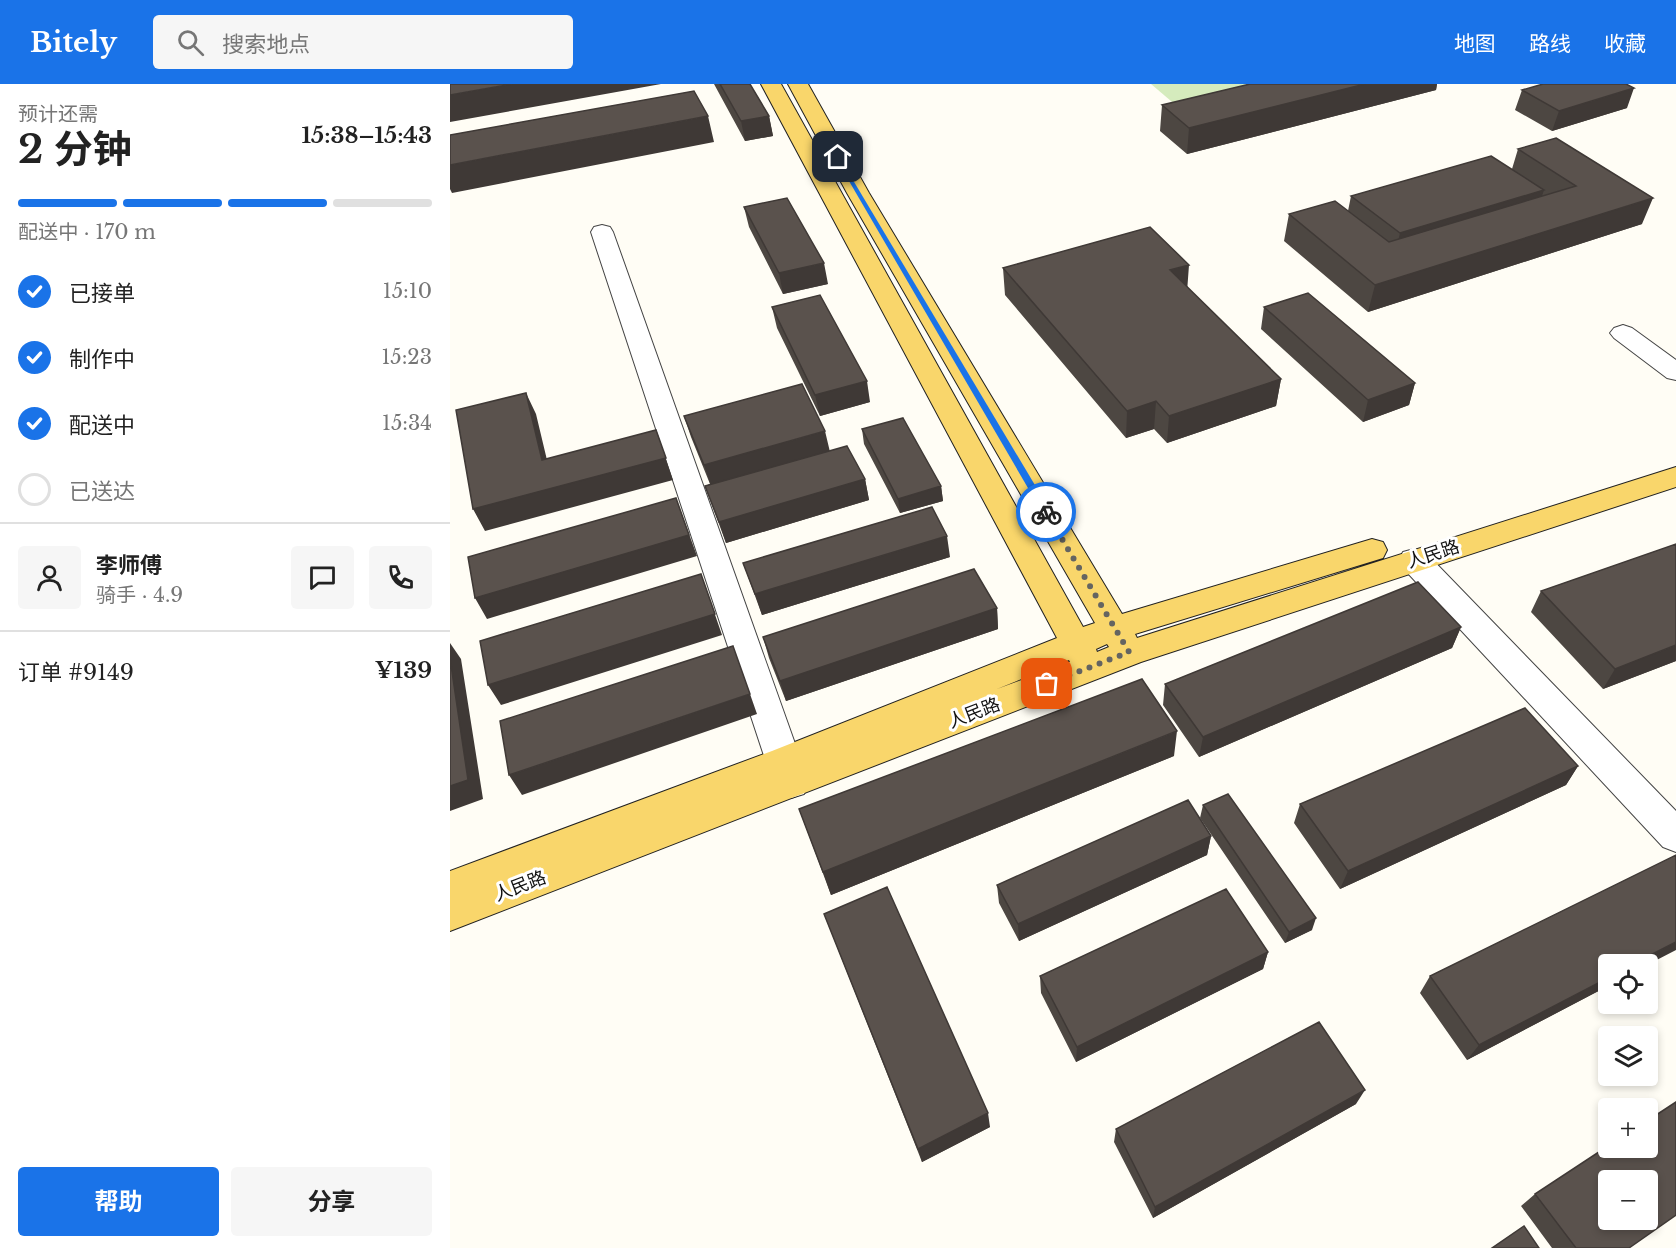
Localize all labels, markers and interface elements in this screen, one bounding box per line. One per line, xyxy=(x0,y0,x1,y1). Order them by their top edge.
search box xyxy=(153,15,573,69)
text: Bitely xyxy=(30,25,117,60)
icon: search xyxy=(174,26,207,59)
text: 搜索地点 xyxy=(222,31,310,58)
text: 地图 xyxy=(1454,31,1496,57)
text: 路线 xyxy=(1529,31,1571,57)
text: 收藏 xyxy=(1604,31,1646,57)
text: 预计还需 xyxy=(18,102,98,126)
text: 15:38–15:43 xyxy=(301,122,432,149)
text: 2 分钟 xyxy=(18,125,132,174)
pin xyxy=(812,131,863,182)
icon: home xyxy=(821,140,854,173)
text: 配送中 · 170 m xyxy=(18,220,156,244)
icon: check xyxy=(18,275,51,308)
text: 15:10 xyxy=(383,279,432,303)
text: 已接单 xyxy=(69,280,135,307)
icon: check xyxy=(18,341,51,374)
text: 15:23 xyxy=(381,345,432,369)
text: 制作中 xyxy=(69,346,135,373)
icon: check xyxy=(18,407,51,440)
text: 15:34 xyxy=(382,411,432,435)
text: 配送中 xyxy=(69,412,135,439)
text: 已送达 xyxy=(69,478,135,505)
courier xyxy=(1016,482,1076,542)
icon: bike xyxy=(1030,496,1063,529)
street label: 人民路 xyxy=(1404,535,1462,573)
button: person xyxy=(18,546,81,609)
button: chat xyxy=(291,546,354,609)
button: phone xyxy=(369,546,432,609)
text: 李师傅 xyxy=(96,552,162,579)
text: 骑手 · 4.9 xyxy=(96,583,183,607)
text: ¥139 xyxy=(375,657,432,684)
pin xyxy=(1021,658,1072,709)
text: 订单 #9149 xyxy=(18,659,134,686)
icon: bag xyxy=(1030,667,1063,700)
street label: 人民路 xyxy=(945,693,1003,733)
street label: 人民路 xyxy=(491,866,549,906)
map controls xyxy=(1598,954,1658,1230)
button: locate xyxy=(1598,954,1658,1014)
button: layers xyxy=(1598,1026,1658,1086)
button: + xyxy=(1598,1098,1658,1158)
button: 帮助 xyxy=(18,1167,219,1236)
button: 分享 xyxy=(231,1167,432,1236)
button: − xyxy=(1598,1170,1658,1230)

